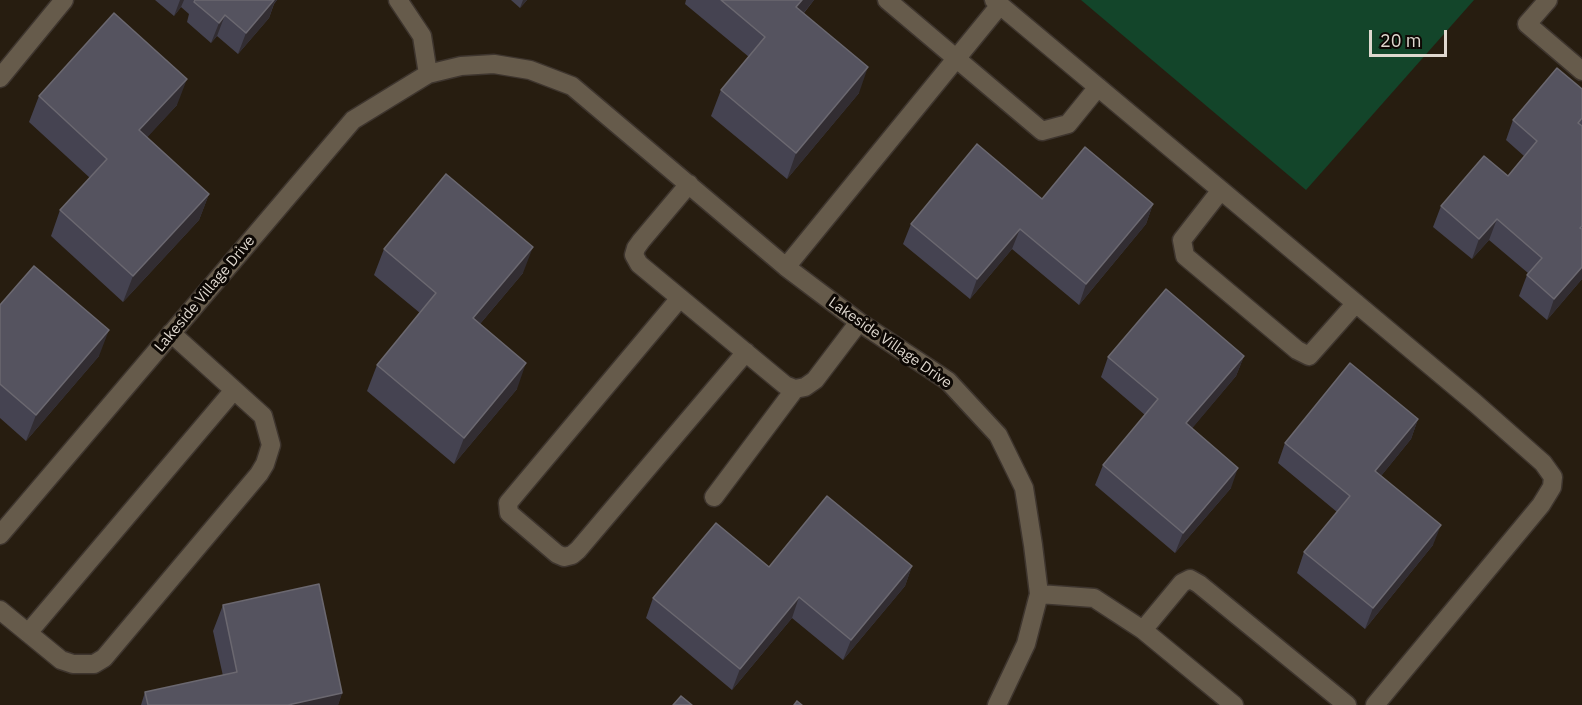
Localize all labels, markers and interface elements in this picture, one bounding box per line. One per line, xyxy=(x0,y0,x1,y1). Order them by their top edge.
scale bar xyxy=(1372,18,1450,56)
text: 20 m xyxy=(1380,29,1422,52)
street label: Lakeside Village Drive xyxy=(151,232,259,356)
street label: Lakeside Village Drive xyxy=(825,294,955,392)

